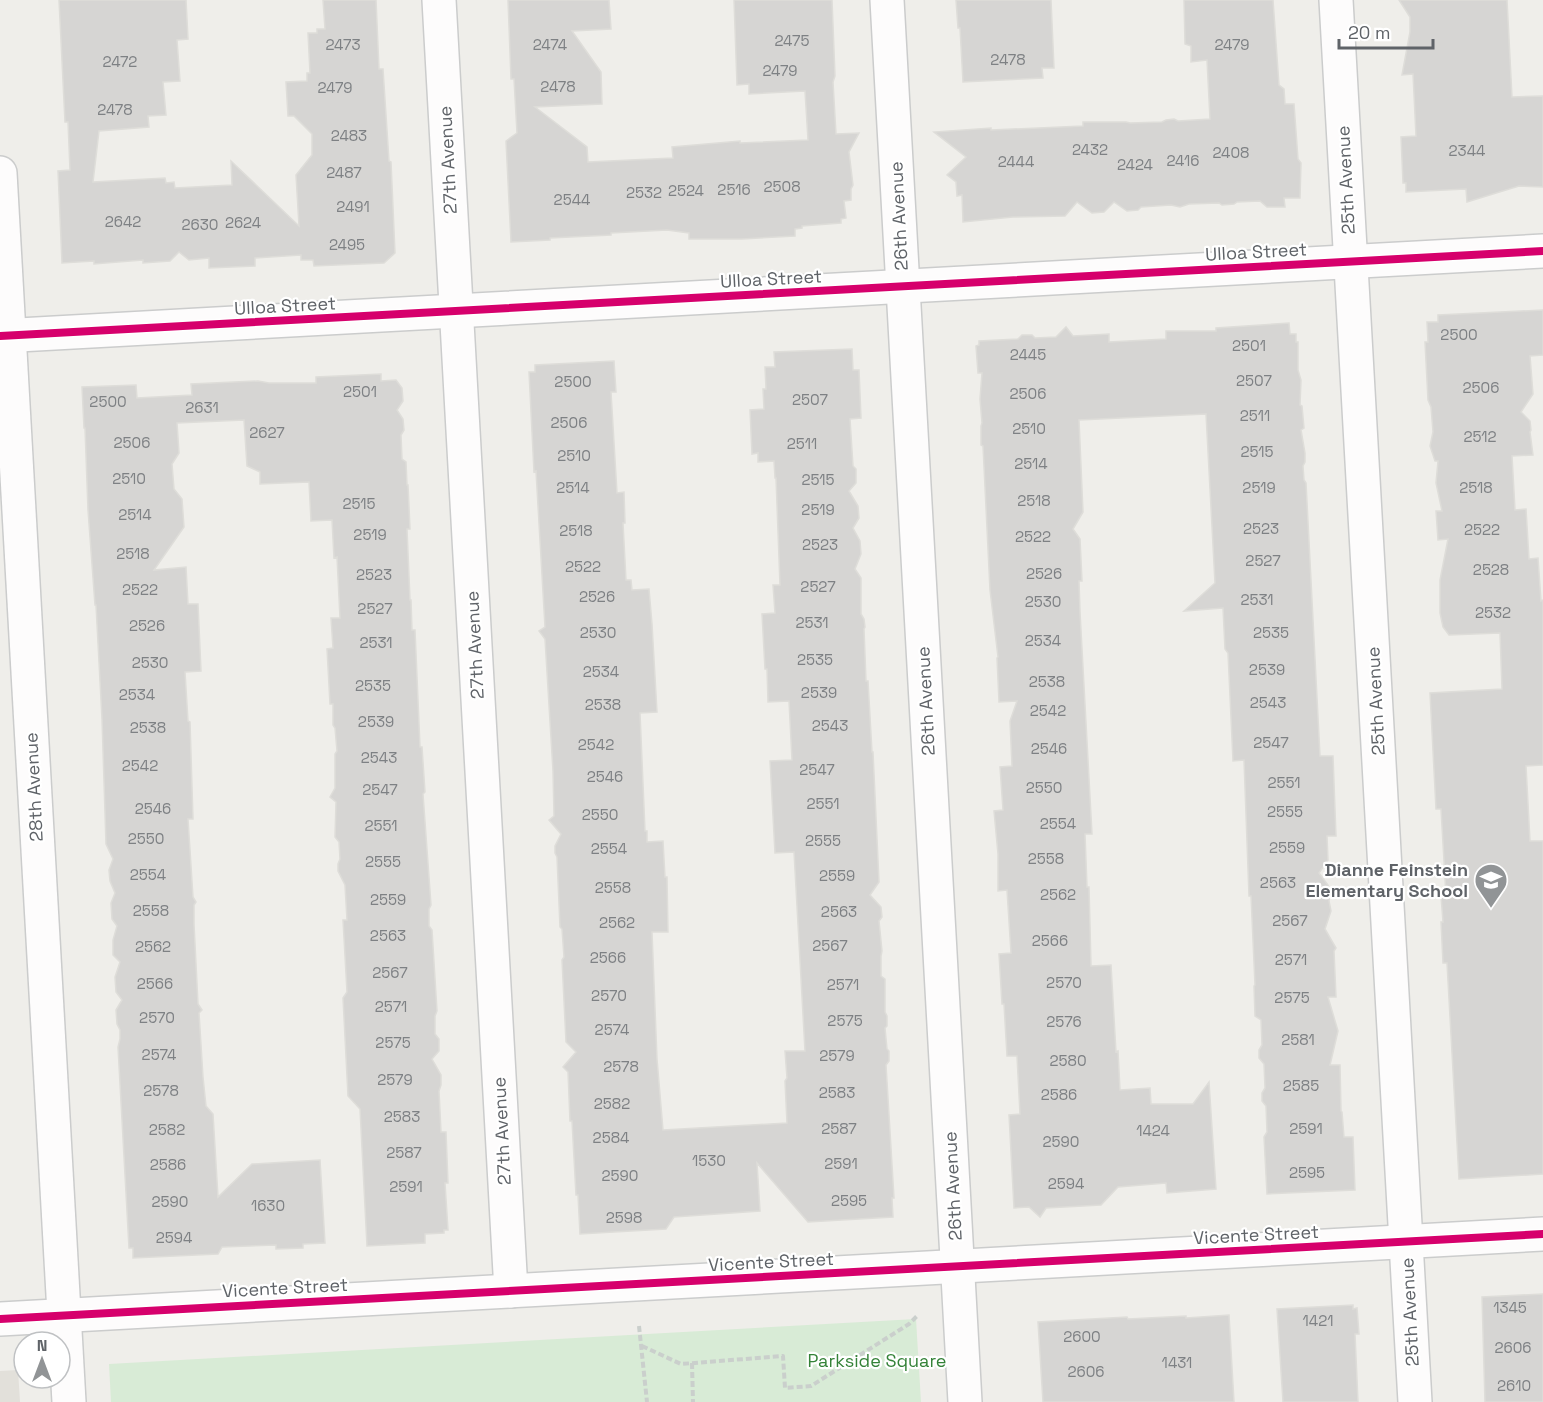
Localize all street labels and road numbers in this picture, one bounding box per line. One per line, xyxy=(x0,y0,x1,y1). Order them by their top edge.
street label: 27th Avenue xyxy=(433,105,462,215)
street label: 25th Avenue xyxy=(1331,125,1360,235)
street label: 26th Avenue xyxy=(884,161,913,271)
street label: Ulloa Street xyxy=(1204,237,1307,266)
street label: Ulloa Street xyxy=(719,264,822,293)
street label: Ulloa Street xyxy=(233,291,336,320)
street label: 27th Avenue xyxy=(460,590,489,700)
street label: 26th Avenue xyxy=(911,646,940,756)
street label: 25th Avenue xyxy=(1361,646,1390,756)
street label: 28th Avenue xyxy=(19,732,48,842)
street label: 27th Avenue xyxy=(487,1076,516,1186)
street label: 26th Avenue xyxy=(938,1131,967,1241)
street label: Vicente Street xyxy=(1192,1220,1319,1249)
street label: Vicente Street xyxy=(707,1247,834,1276)
street label: 25th Avenue xyxy=(1395,1257,1424,1367)
street label: Vicente Street xyxy=(221,1273,348,1302)

